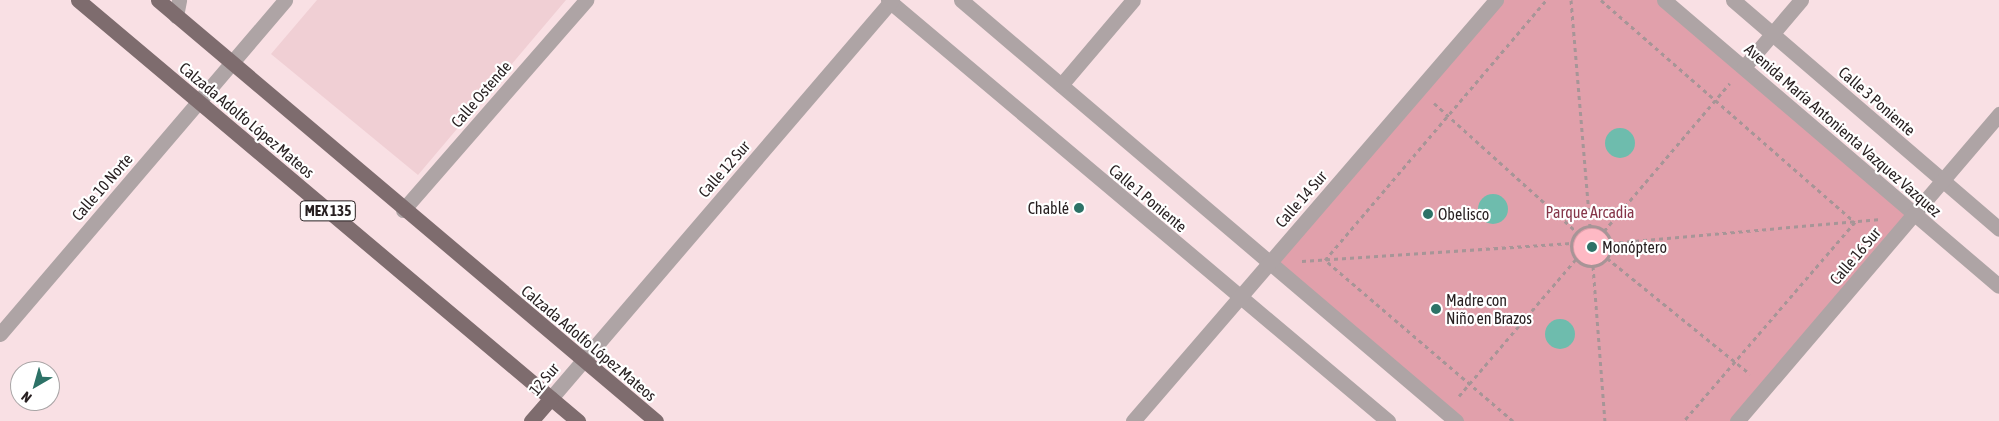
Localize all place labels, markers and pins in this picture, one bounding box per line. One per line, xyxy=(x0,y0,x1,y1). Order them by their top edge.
place label: Chablé xyxy=(1028,198,1069,218)
marker: Chablé xyxy=(1073,202,1085,214)
place label: Obelisco xyxy=(1438,204,1489,224)
marker: Obelisco xyxy=(1422,208,1434,220)
place label: Monóptero xyxy=(1602,237,1667,257)
marker: Monóptero xyxy=(1586,241,1598,253)
place label: Madre con Niño en Brazos xyxy=(1446,290,1532,328)
marker: Madre con Niño en Brazos xyxy=(1430,303,1442,315)

